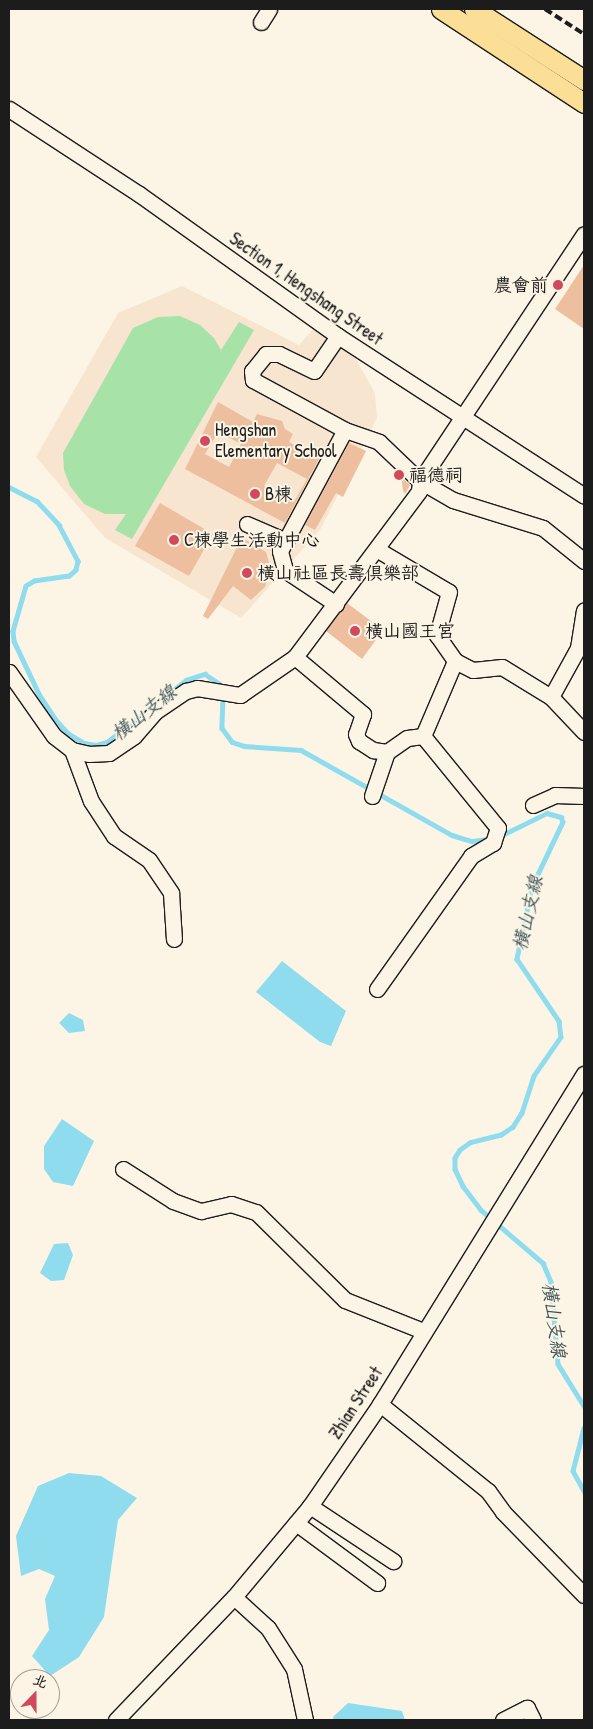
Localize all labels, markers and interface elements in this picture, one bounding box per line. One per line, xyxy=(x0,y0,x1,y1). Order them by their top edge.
street label: Section 1, Hengshang Street xyxy=(225,228,387,350)
place label: 農會前 xyxy=(494,274,548,296)
marker: 農會前 xyxy=(552,279,564,291)
place label: Hengshan Elementary School xyxy=(215,420,336,462)
marker: Hengshan Elementary School xyxy=(199,435,211,447)
place label: 福德祠 xyxy=(409,464,463,486)
marker: 福德祠 xyxy=(393,469,405,481)
place label: B棟 xyxy=(265,483,292,505)
marker: B棟 xyxy=(249,488,261,500)
place label: C棟學生活動中心 xyxy=(184,529,320,551)
marker: C棟學生活動中心 xyxy=(168,534,180,546)
place label: 橫山社區長壽俱樂部 xyxy=(257,562,419,584)
marker: 橫山社區長壽俱樂部 xyxy=(241,567,253,579)
place label: 橫山國王宮 xyxy=(365,620,455,642)
marker: 橫山國王宮 xyxy=(349,625,361,637)
water label: 橫山支線 xyxy=(107,681,181,745)
water label: 橫山支線 xyxy=(508,873,548,953)
water label: 橫山支線 xyxy=(537,1281,571,1359)
street label: Zhian Street xyxy=(325,1363,387,1443)
north arrow xyxy=(10,1669,60,1719)
text: 北 xyxy=(30,1669,50,1692)

